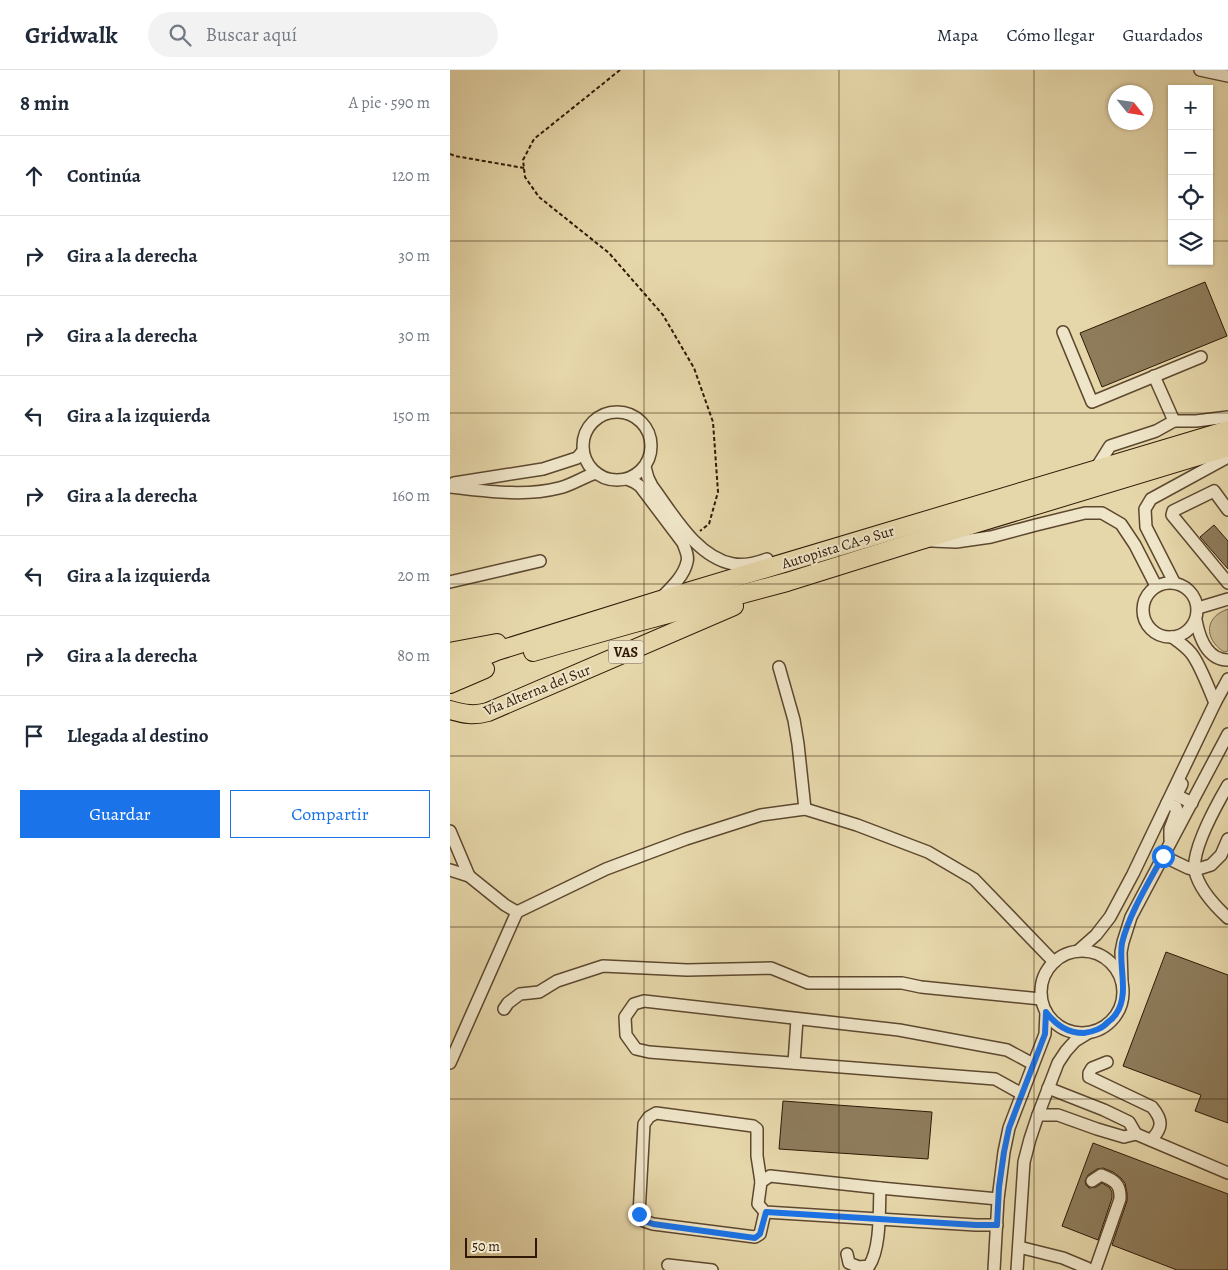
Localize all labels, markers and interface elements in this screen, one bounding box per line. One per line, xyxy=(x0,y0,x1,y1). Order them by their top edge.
search box xyxy=(148,12,498,57)
text: Gridwalk xyxy=(25,19,118,51)
icon: search xyxy=(166,21,194,49)
text: Buscar aquí xyxy=(206,22,297,48)
text: Mapa xyxy=(937,23,978,47)
text: Cómo llegar xyxy=(1006,23,1095,47)
text: Guardados xyxy=(1123,23,1203,47)
north arrow xyxy=(1108,85,1153,130)
map controls xyxy=(1168,85,1213,265)
button: + xyxy=(1168,85,1213,130)
text: 8 min xyxy=(20,89,69,117)
text: A pie · 590 m xyxy=(349,92,430,114)
button: − xyxy=(1168,130,1213,175)
icon: ahead xyxy=(20,162,48,190)
text: Continúa xyxy=(67,163,141,189)
text: 120 m xyxy=(392,165,430,187)
button: locate xyxy=(1168,175,1213,220)
button: layers xyxy=(1168,220,1213,265)
icon: right xyxy=(20,242,48,270)
text: Gira a la derecha xyxy=(67,243,198,269)
text: 30 m xyxy=(398,245,430,267)
icon: right xyxy=(20,322,48,350)
text: Gira a la derecha xyxy=(67,323,198,349)
text: 30 m xyxy=(398,325,430,347)
icon: left xyxy=(20,402,48,430)
text: Gira a la izquierda xyxy=(67,403,210,429)
text: 150 m xyxy=(393,405,430,427)
icon: right xyxy=(20,482,48,510)
text: Gira a la derecha xyxy=(67,483,198,509)
text: 160 m xyxy=(392,485,430,507)
street label: Autopista CA-9 Sur xyxy=(778,520,897,574)
icon: left xyxy=(20,562,48,590)
text: Gira a la izquierda xyxy=(67,563,210,589)
text: 20 m xyxy=(397,565,430,587)
road number: VAS xyxy=(608,640,644,664)
icon: right xyxy=(20,642,48,670)
text: Gira a la derecha xyxy=(67,643,198,669)
text: 80 m xyxy=(397,645,430,667)
street label: Vía Alterna del Sur xyxy=(480,659,594,721)
icon: arrive xyxy=(20,722,48,750)
text: Llegada al destino xyxy=(67,723,209,749)
button: Guardar xyxy=(20,790,220,838)
button: Compartir xyxy=(230,790,430,838)
route start xyxy=(1152,845,1175,868)
route end xyxy=(628,1203,651,1226)
scale bar xyxy=(465,1235,538,1258)
text: 50 m xyxy=(472,1237,500,1256)

